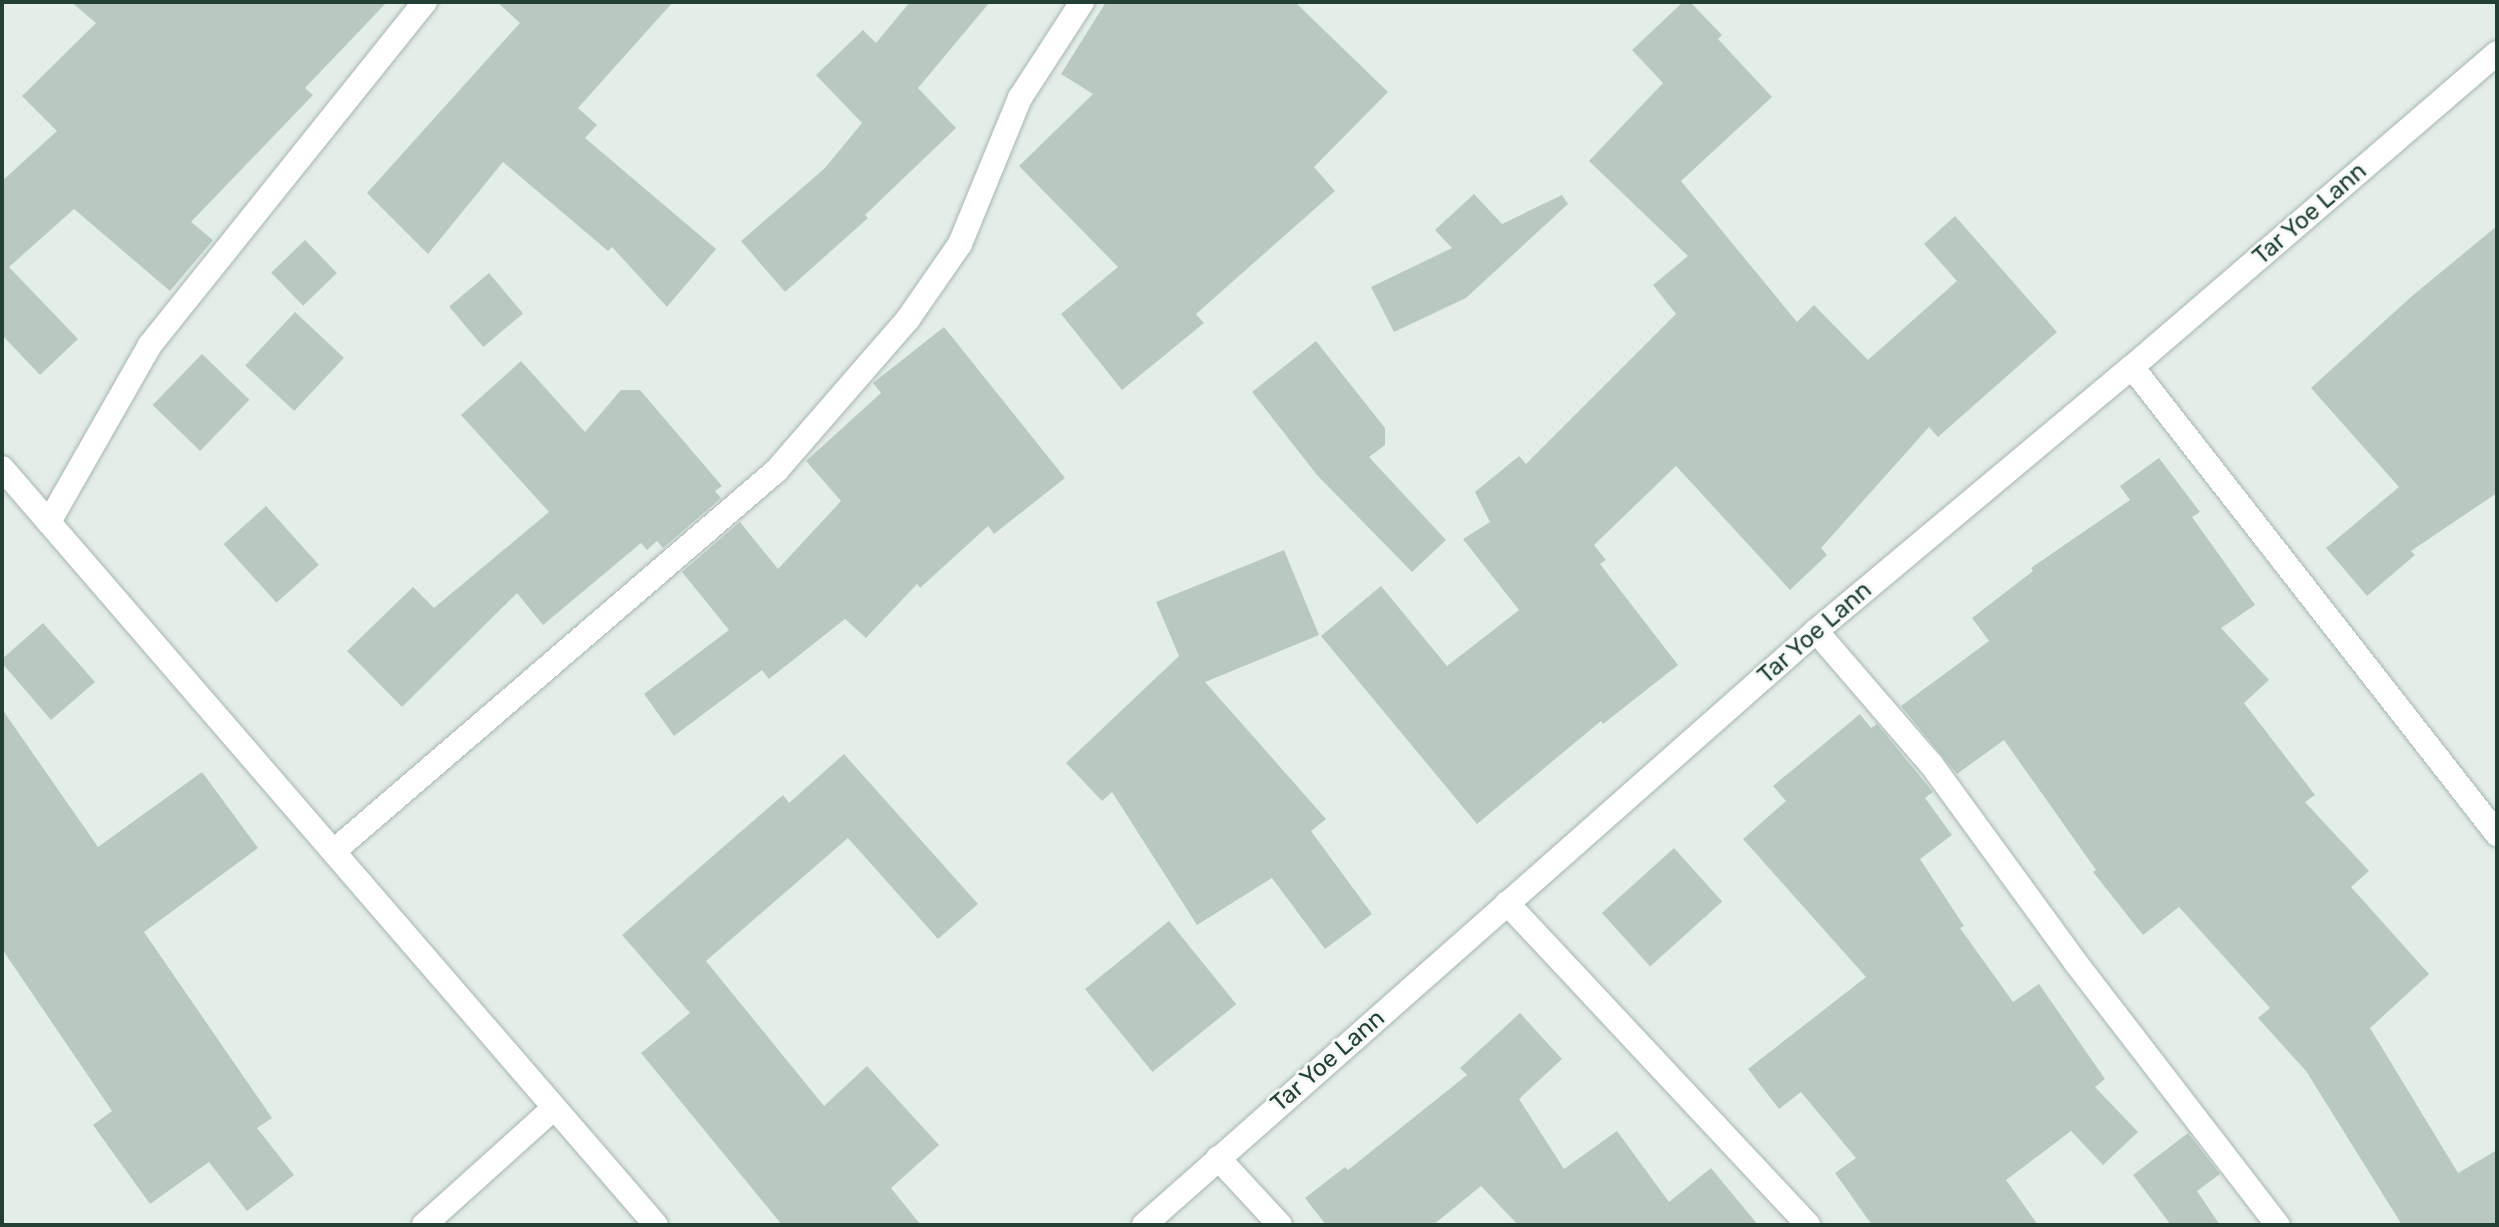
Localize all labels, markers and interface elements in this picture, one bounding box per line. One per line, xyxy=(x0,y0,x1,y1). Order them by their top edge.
street label: Tar Yoe Lann xyxy=(2247,156,2373,272)
street label: Tar Yoe Lann xyxy=(1752,575,1878,691)
street label: Tar Yoe Lann xyxy=(1265,1003,1391,1119)

